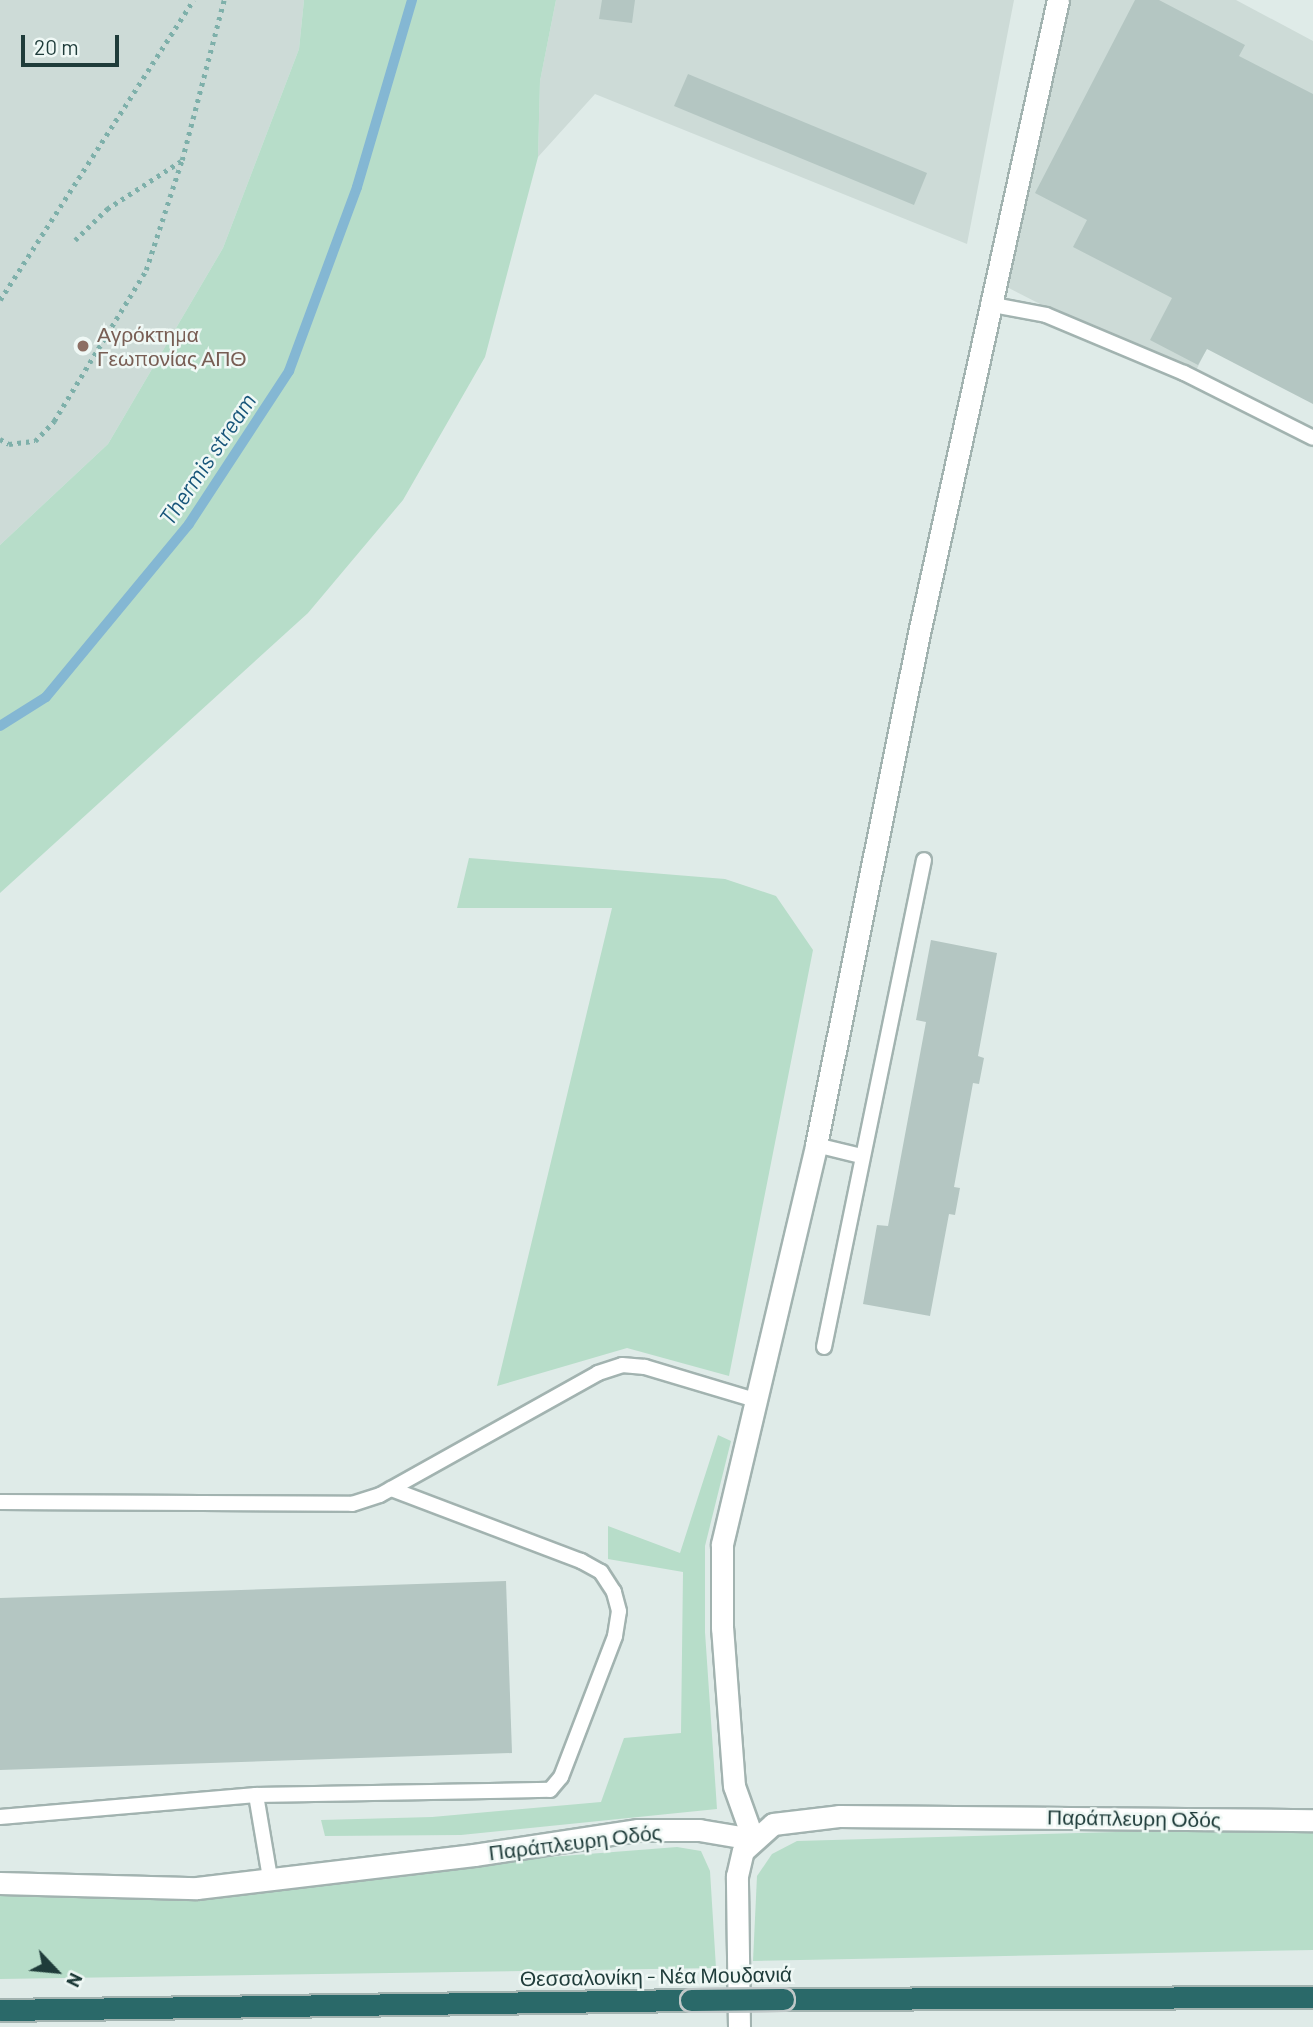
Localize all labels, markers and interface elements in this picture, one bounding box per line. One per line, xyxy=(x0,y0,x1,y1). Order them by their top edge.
scale bar xyxy=(24,21,122,65)
text: 20 m xyxy=(34,34,79,59)
place label: Αγρόκτημα Γεωπονίας ΑΠΘ xyxy=(97,321,247,371)
marker: Αγρόκτημα Γεωπονίας ΑΠΘ xyxy=(75,338,91,354)
water label: Thermis stream xyxy=(153,388,261,530)
street label: Παράπλευρη Οδός xyxy=(1047,1804,1221,1832)
street label: Παράπλευρη Οδός xyxy=(487,1819,663,1865)
north arrow xyxy=(21,1936,91,2006)
street label: Θεσσαλονίκη - Νέα Μουδανιά xyxy=(520,1961,792,1991)
text: N xyxy=(62,1970,88,1991)

